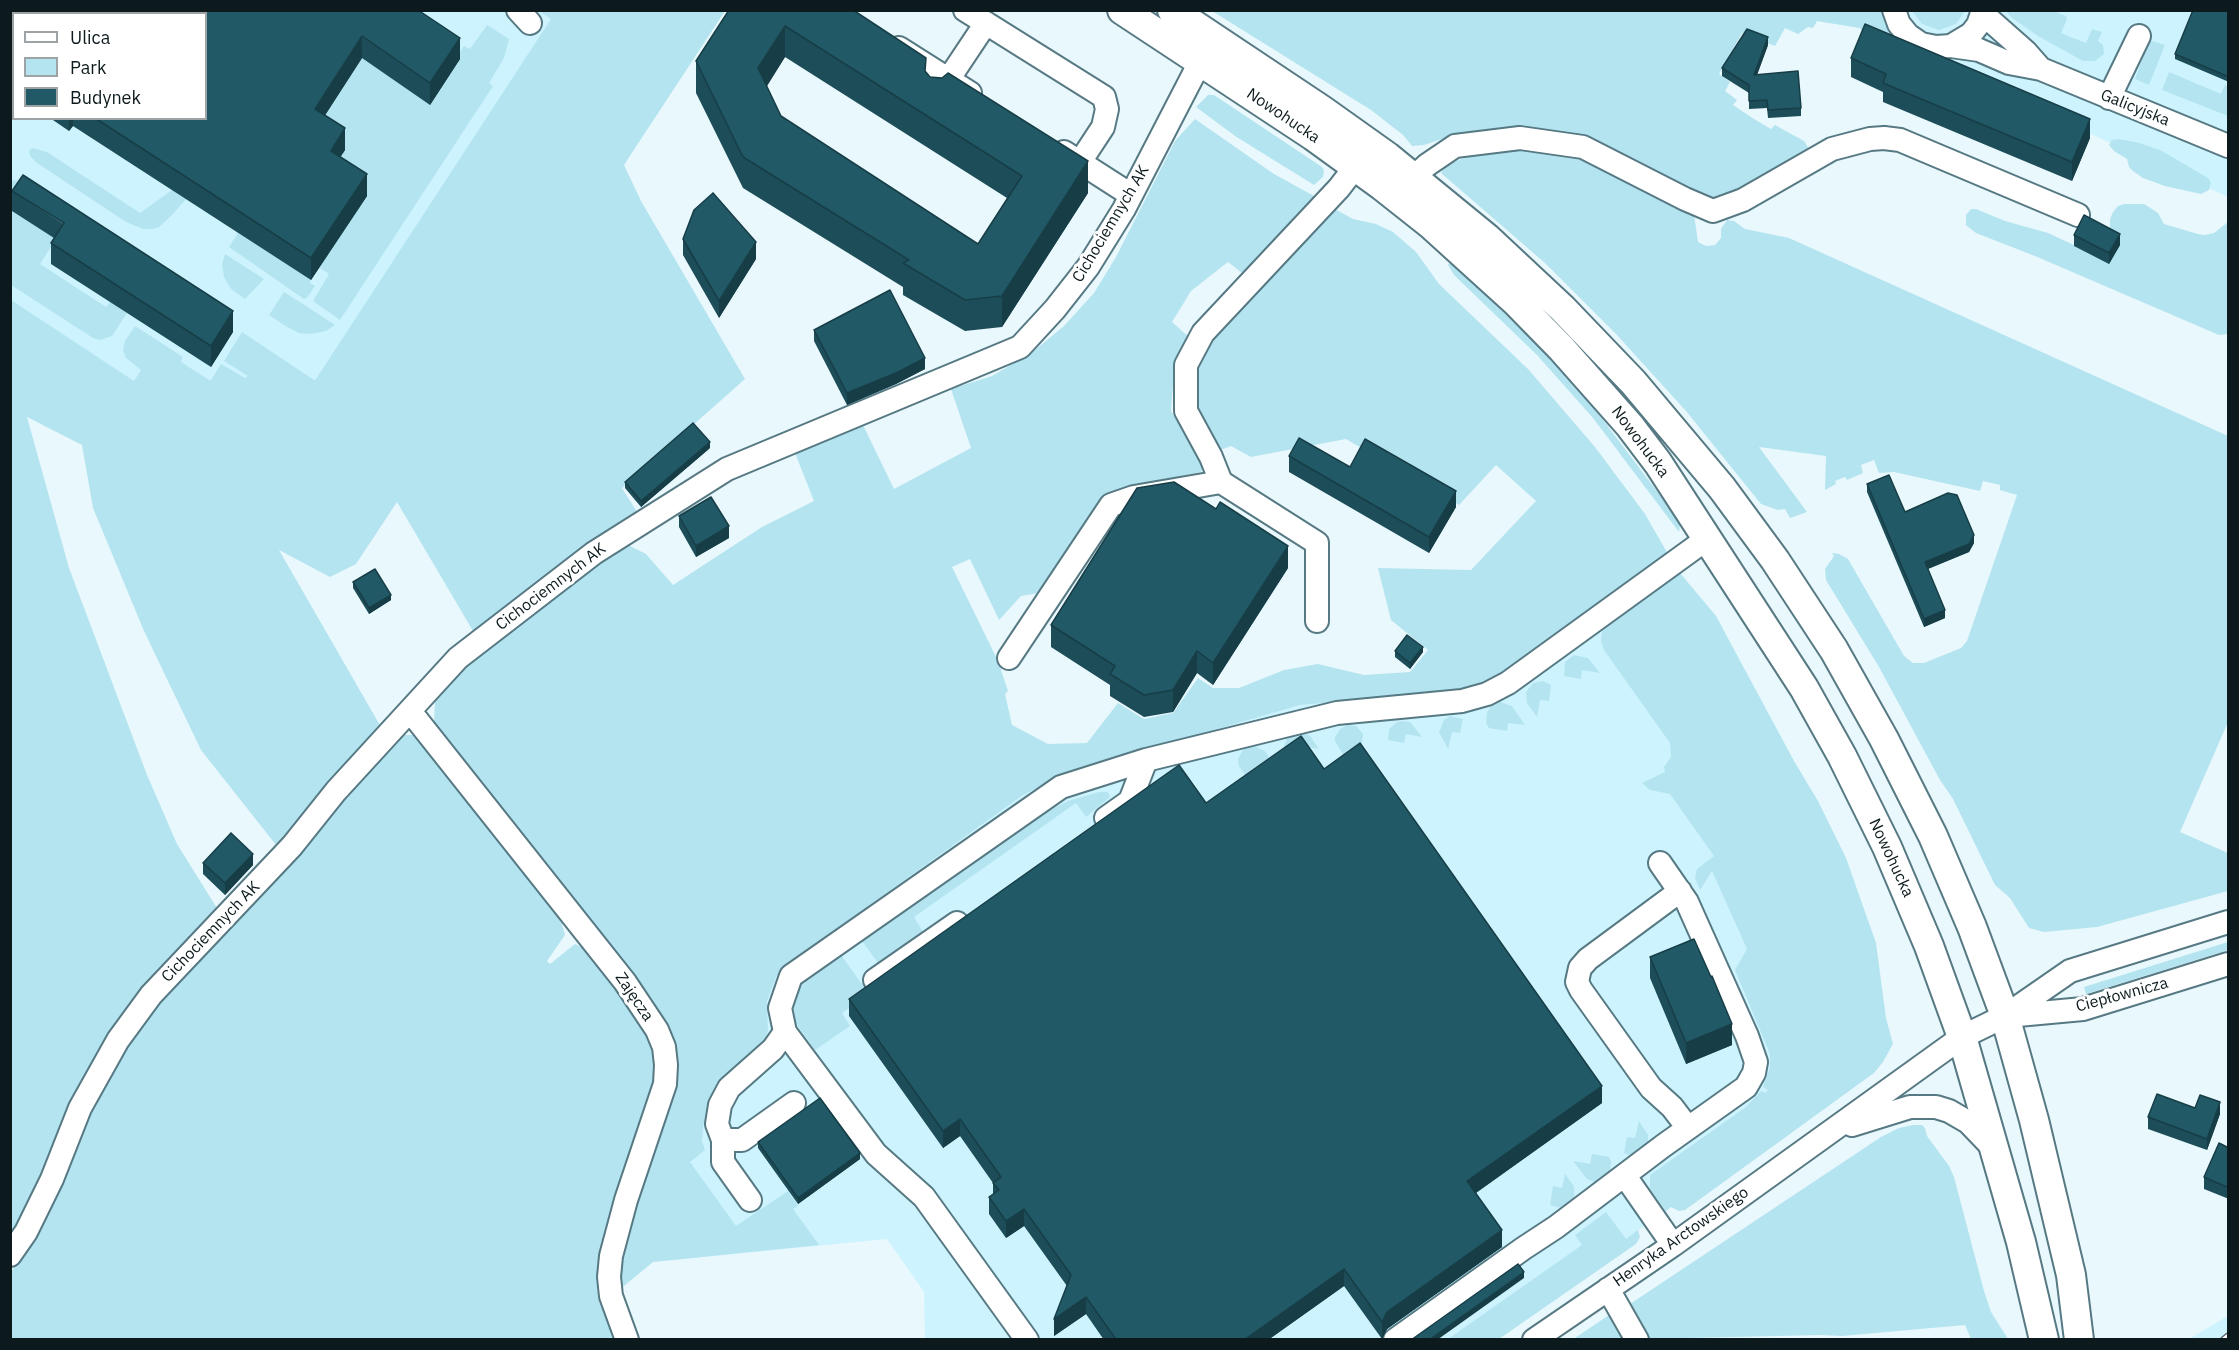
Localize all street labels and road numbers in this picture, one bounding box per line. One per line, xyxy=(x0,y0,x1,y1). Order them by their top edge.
street label: Nowohucka xyxy=(1243,84,1323,148)
street label: Galicyjska xyxy=(2098,85,2172,131)
street label: Cichociemnych AK xyxy=(1069,162,1153,286)
street label: Nowohucka xyxy=(1607,402,1673,482)
street label: Cichociemnych AK xyxy=(492,539,610,635)
street label: Nowohucka xyxy=(1864,816,1918,900)
street label: Cichociemnych AK xyxy=(158,877,264,987)
street label: Zajęcza xyxy=(611,969,657,1025)
street label: Ciepłownicza xyxy=(2074,973,2170,1017)
street label: Henryka Arctowskiego xyxy=(1610,1183,1752,1291)

